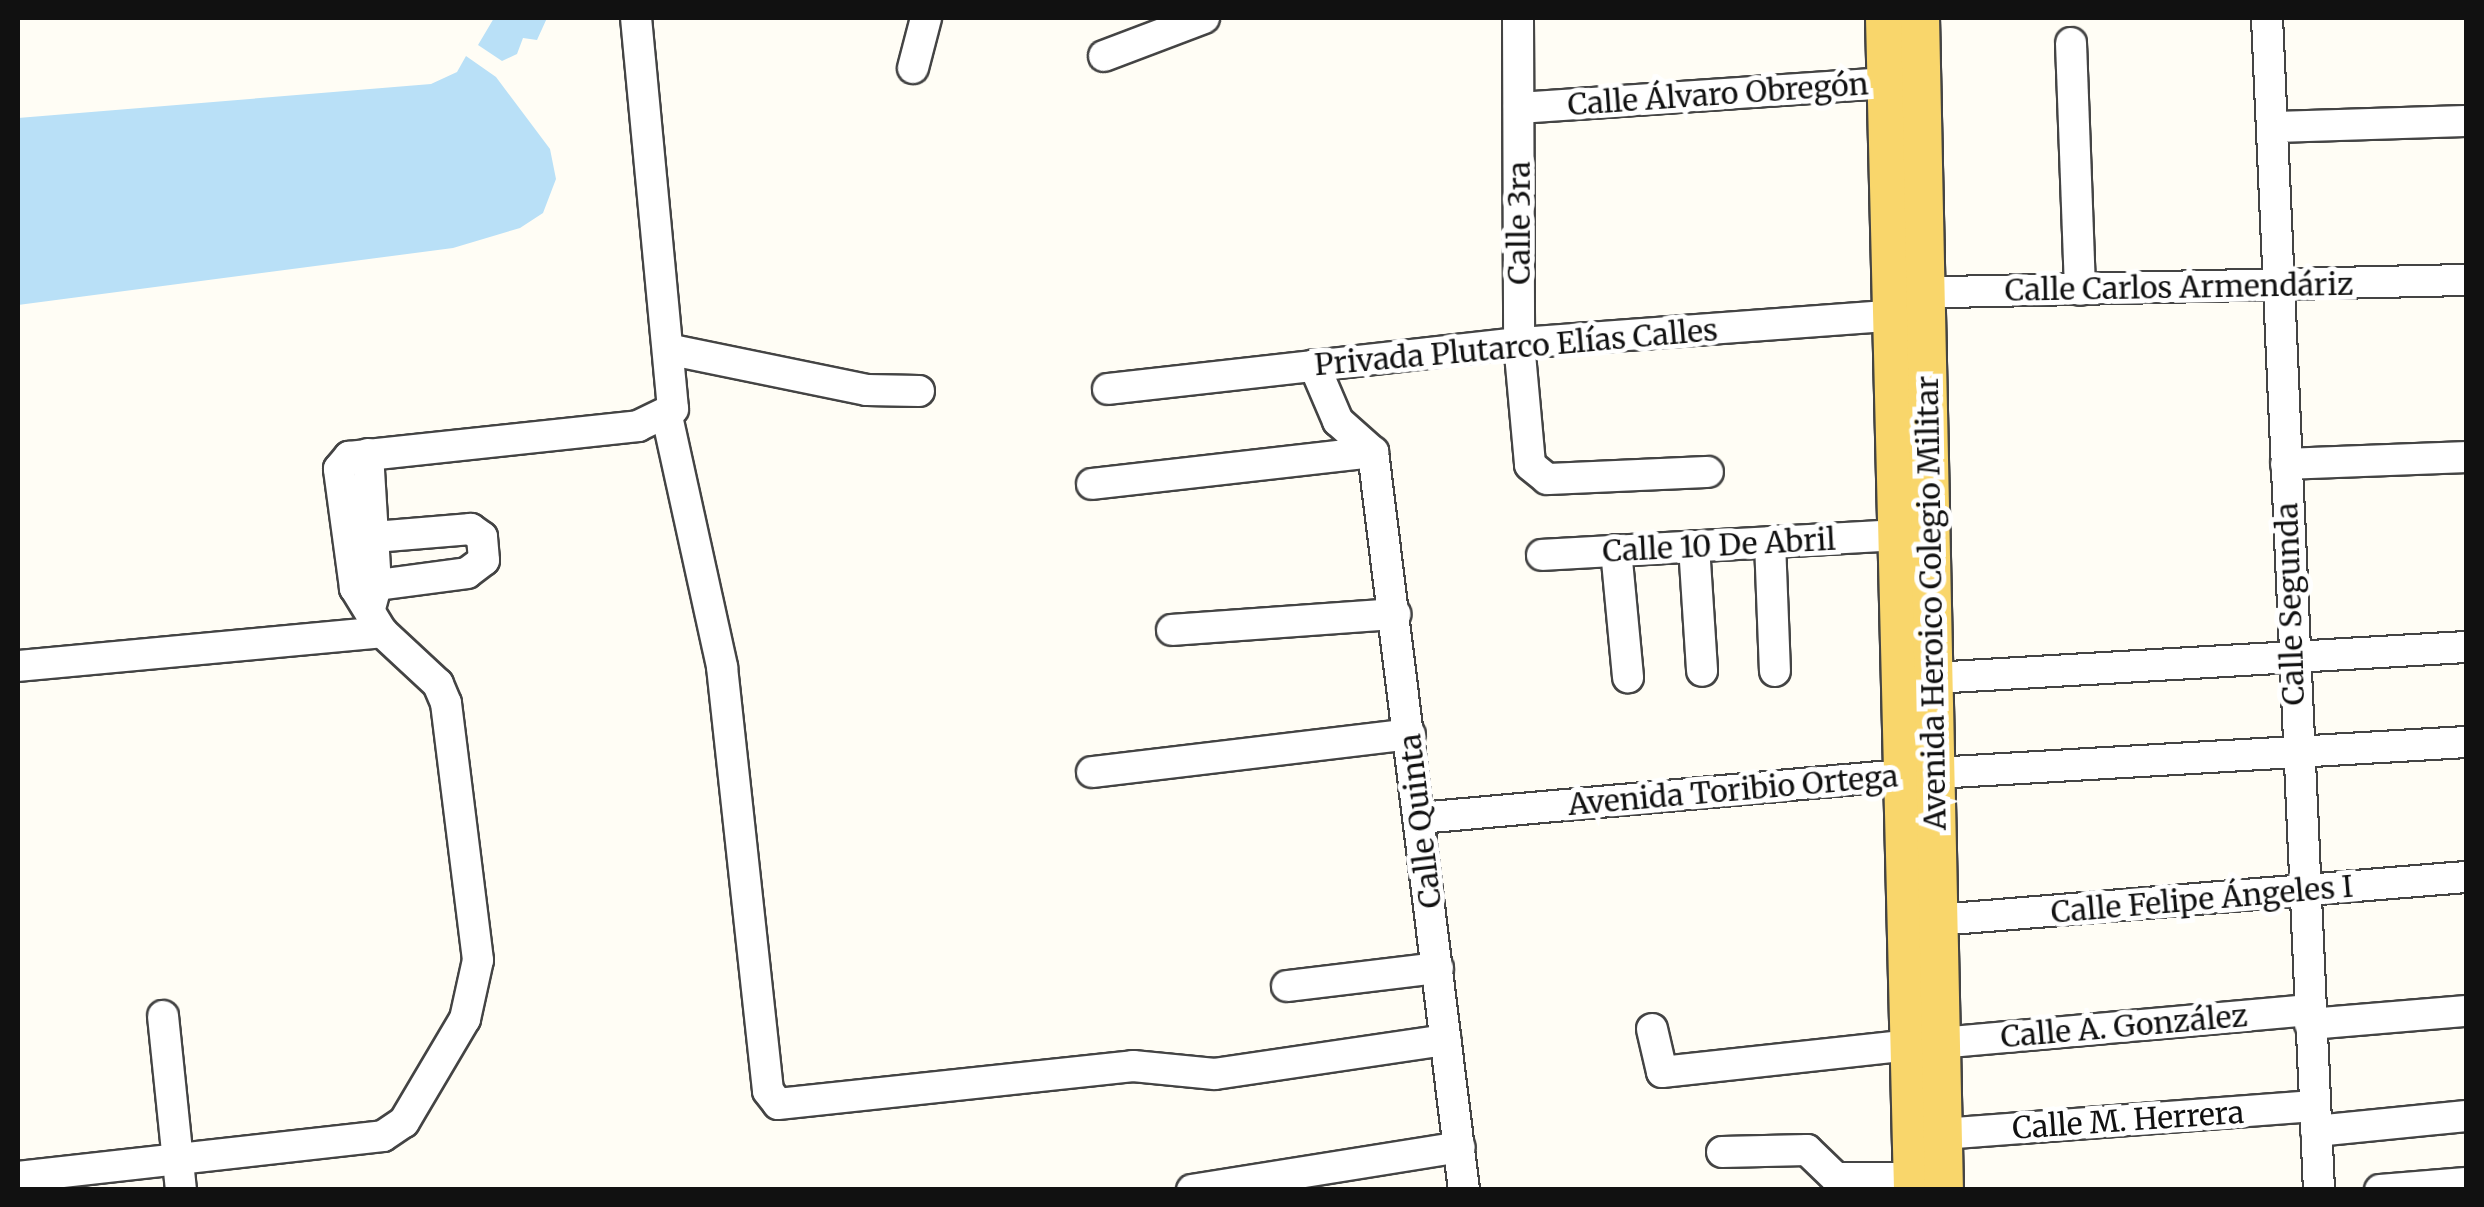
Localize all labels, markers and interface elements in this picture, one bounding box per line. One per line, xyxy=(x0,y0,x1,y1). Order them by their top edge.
street label: Calle Álvaro Obregón xyxy=(1566,66,1870,122)
street label: Calle 3ra xyxy=(1501,161,1537,285)
street label: Calle Carlos Armendáriz xyxy=(2004,266,2354,308)
street label: Privada Plutarco Elías Calles xyxy=(1313,311,1719,383)
street label: Avenida Heroico Colegio Militar xyxy=(1909,375,1953,831)
street label: Calle Segunda xyxy=(2268,502,2312,706)
street label: Calle 10 De Abril xyxy=(1601,521,1837,569)
street label: Calle Quinta xyxy=(1391,732,1449,910)
street label: Avenida Toribio Ortega xyxy=(1566,758,1900,822)
street label: Calle Felipe Ángeles I xyxy=(2049,868,2355,930)
street label: Calle A. González xyxy=(1999,997,2249,1055)
street label: Calle M. Herrera xyxy=(2011,1094,2245,1146)

